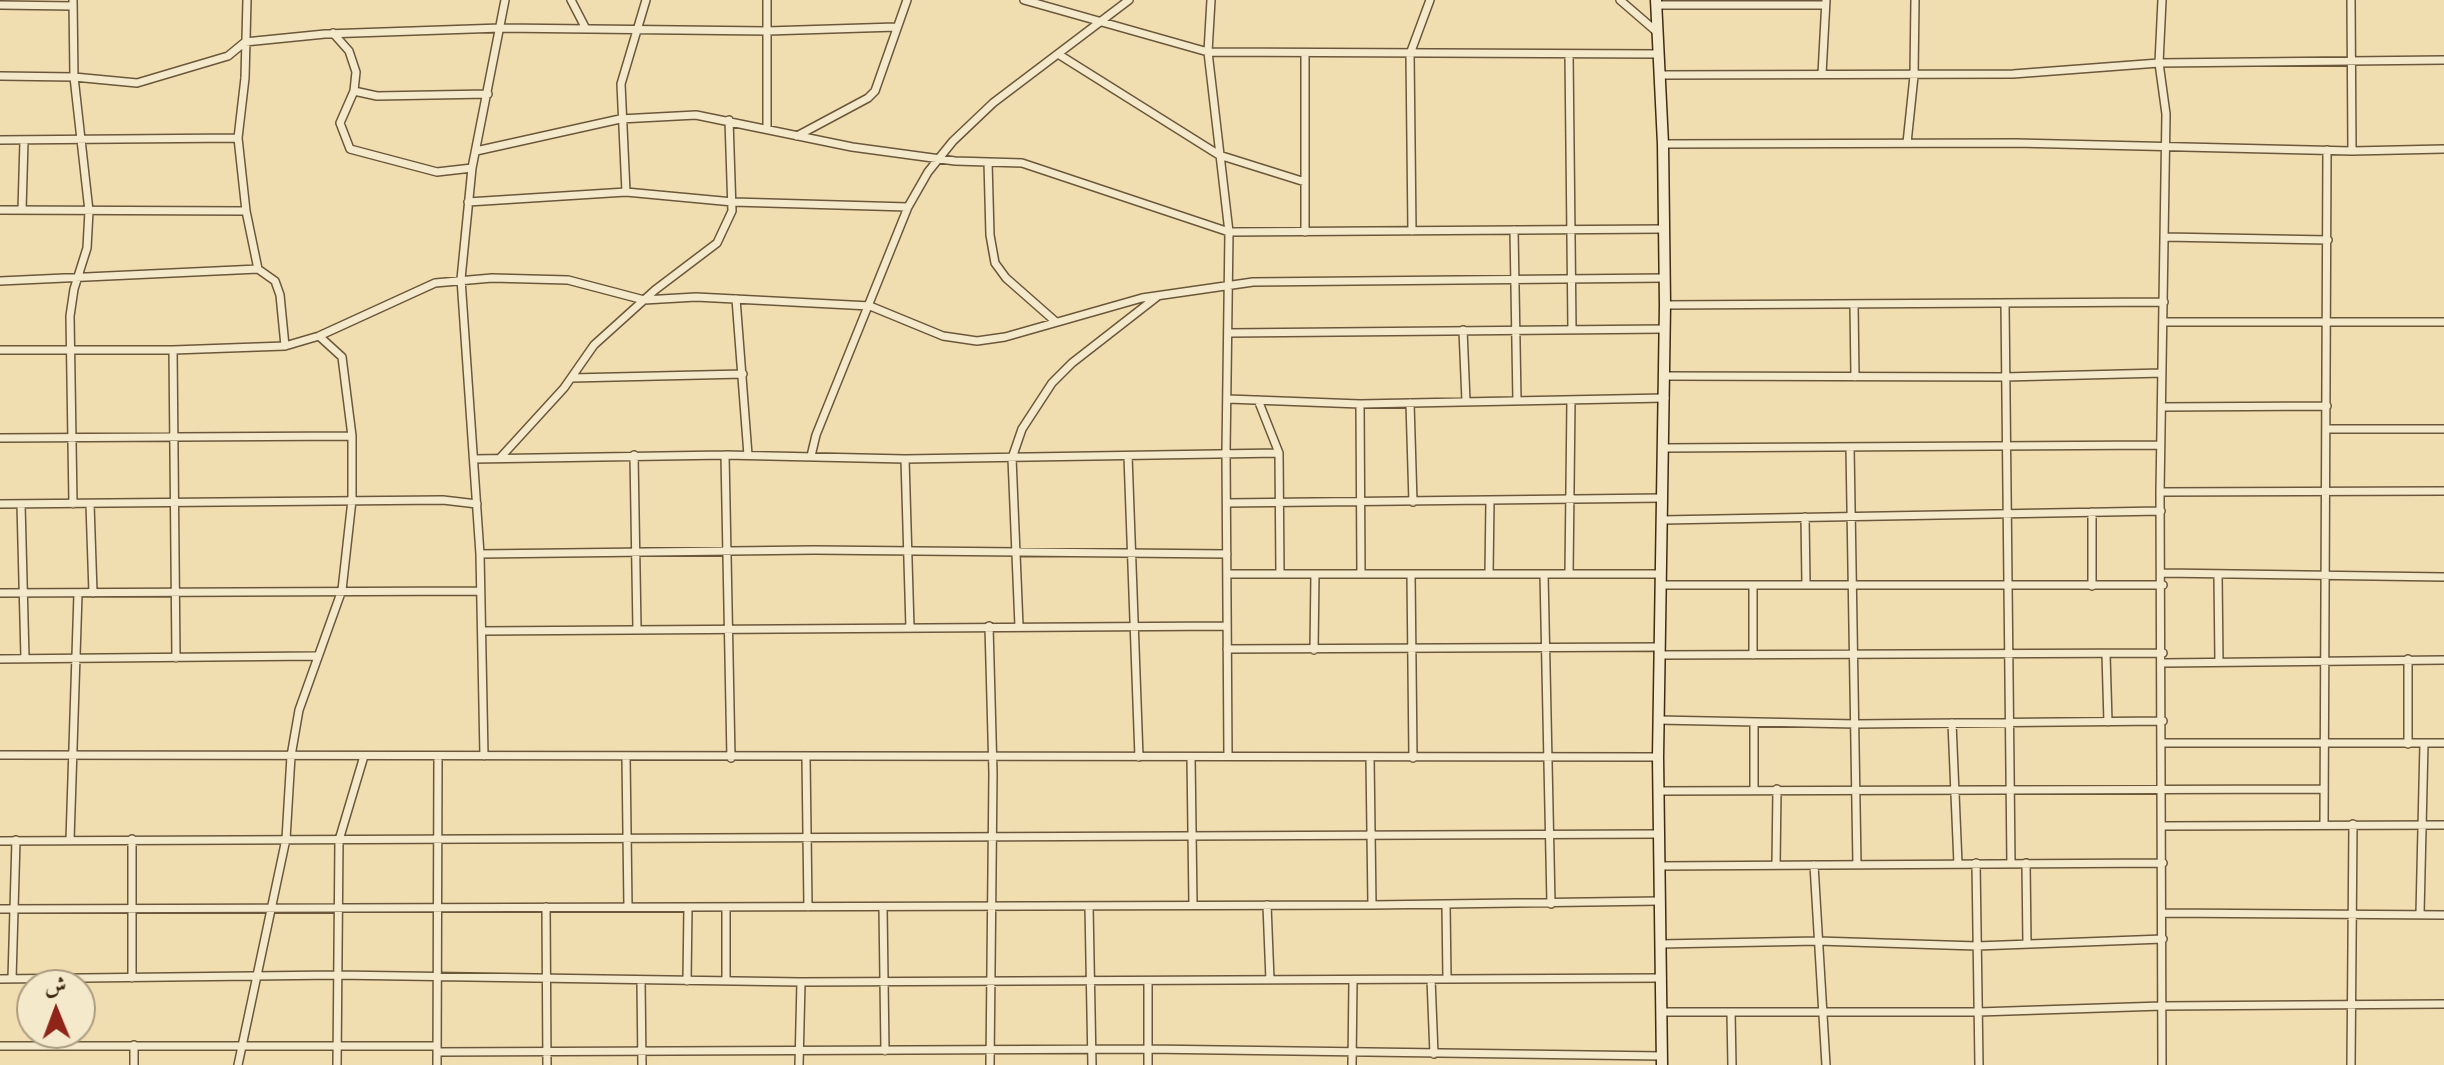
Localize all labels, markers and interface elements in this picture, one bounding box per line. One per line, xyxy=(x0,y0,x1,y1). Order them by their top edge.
north arrow xyxy=(16,969,96,1049)
text: ش xyxy=(44,973,67,1000)

